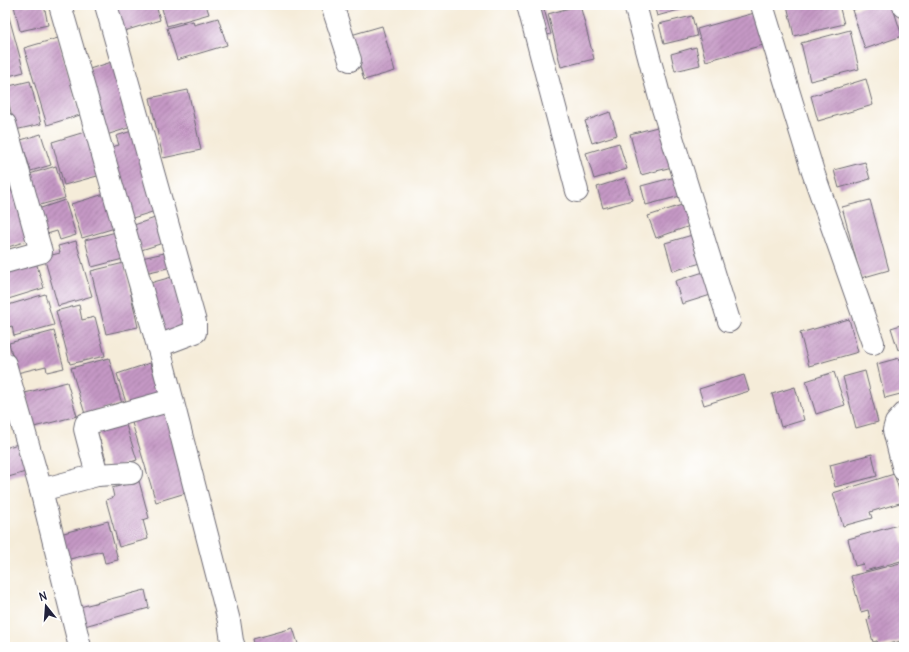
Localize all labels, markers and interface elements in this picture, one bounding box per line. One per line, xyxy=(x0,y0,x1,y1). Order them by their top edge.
north arrow xyxy=(26,586,66,626)
text: N xyxy=(37,589,49,604)

